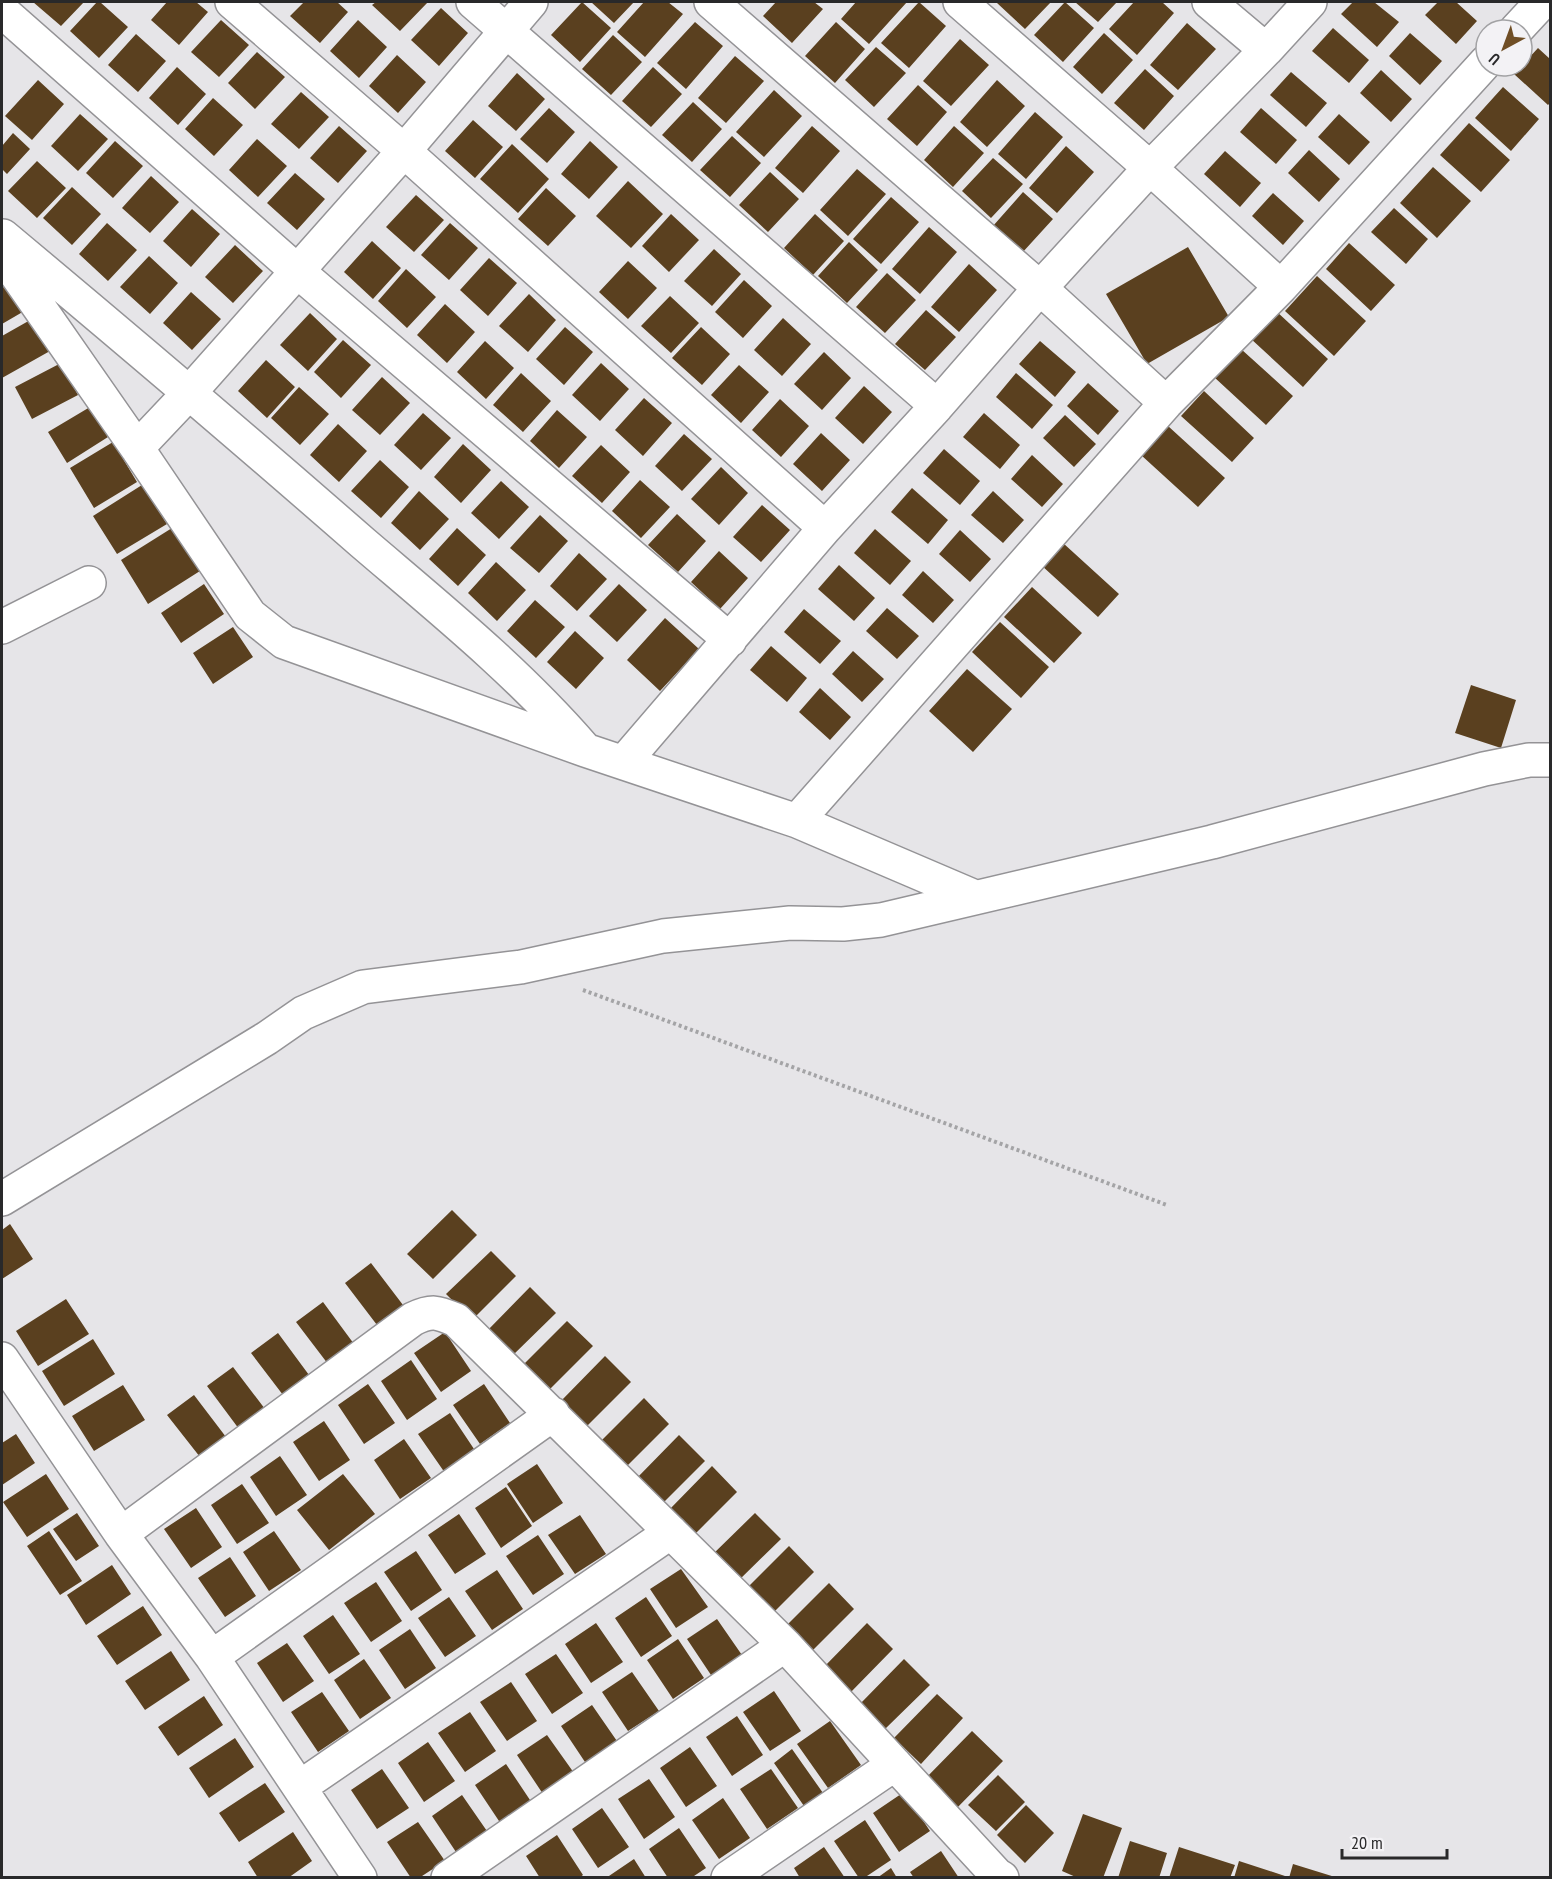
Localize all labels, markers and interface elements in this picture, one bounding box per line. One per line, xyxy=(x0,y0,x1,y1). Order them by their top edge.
north arrow xyxy=(1474,18,1534,78)
text: U xyxy=(1484,49,1504,70)
scale bar xyxy=(1342,1822,1447,1860)
text: 20 m xyxy=(1351,1831,1383,1854)

